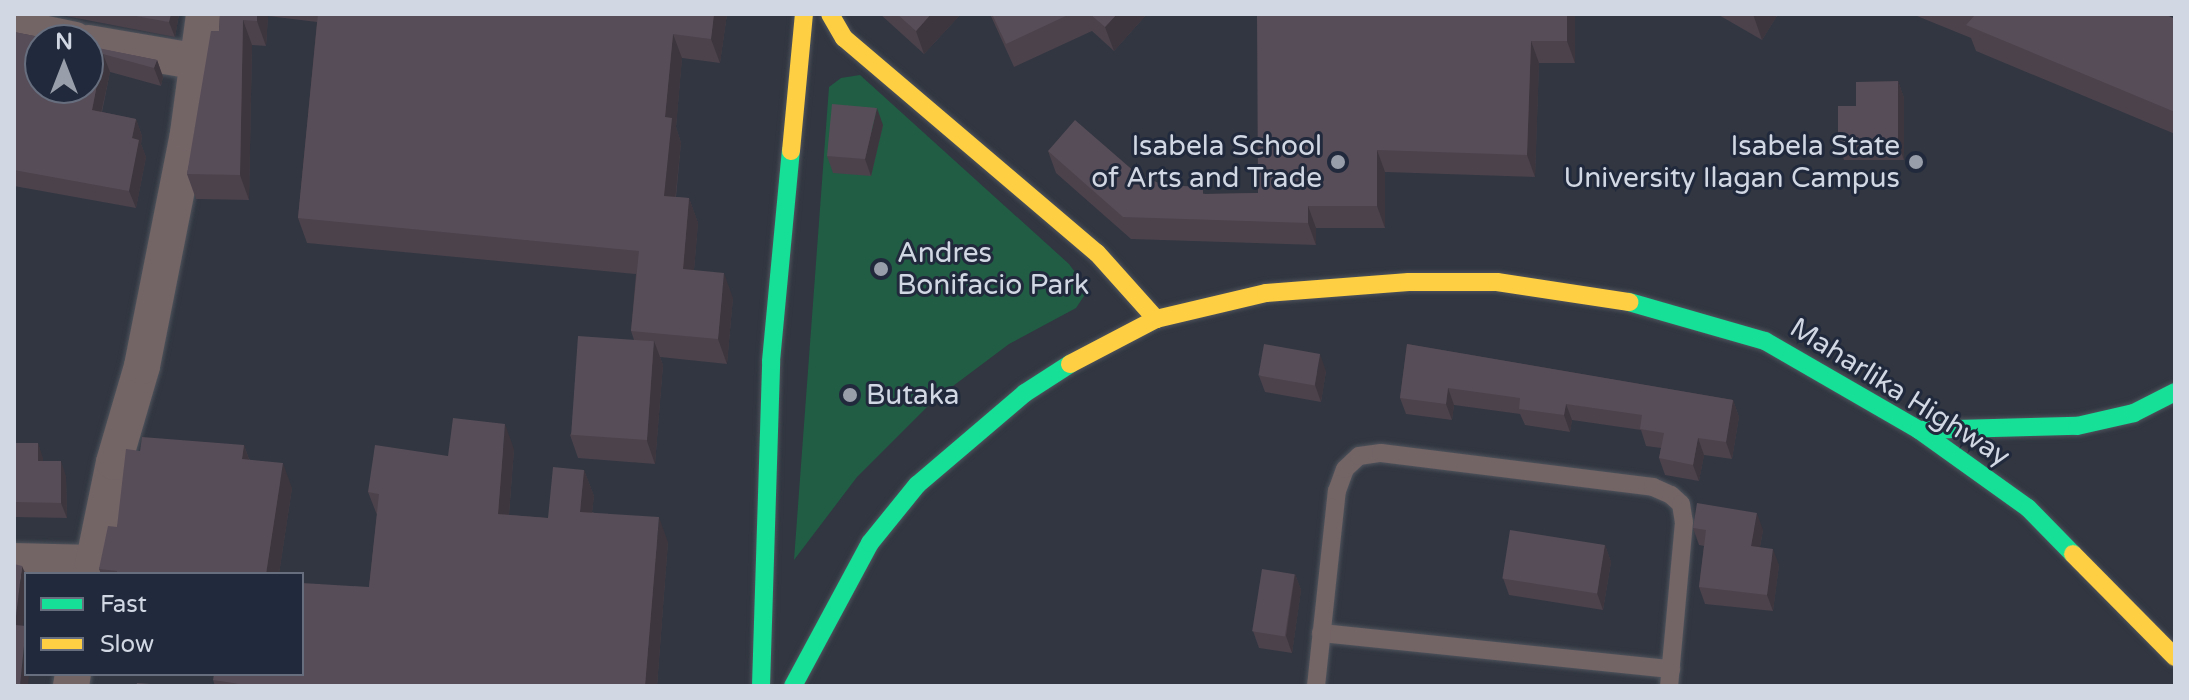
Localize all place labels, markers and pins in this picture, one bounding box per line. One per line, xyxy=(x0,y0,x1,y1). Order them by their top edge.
place label: Isabela School of Arts and Trade xyxy=(1091,129,1322,195)
place label: Isabela State University Ilagan Campus xyxy=(1564,129,1900,195)
marker: Isabela School of Arts and Trade xyxy=(1329,153,1347,171)
marker: Isabela State University Ilagan Campus xyxy=(1907,153,1925,171)
place label: Andres Bonifacio Park xyxy=(897,236,1089,302)
marker: Andres Bonifacio Park xyxy=(872,260,890,278)
place label: Butaka xyxy=(866,378,959,412)
marker: Butaka xyxy=(841,386,859,404)

